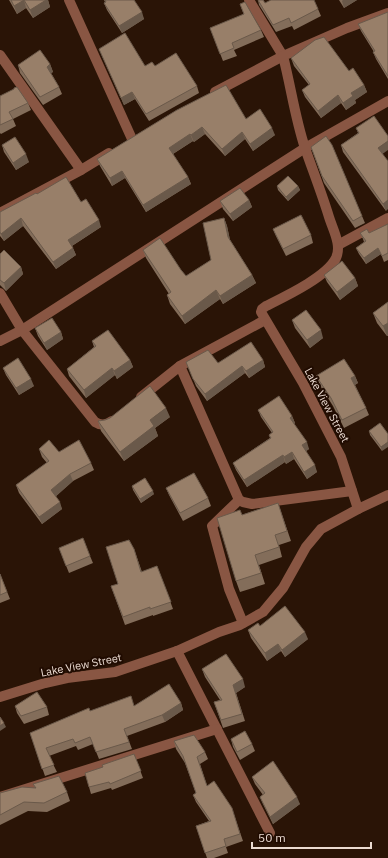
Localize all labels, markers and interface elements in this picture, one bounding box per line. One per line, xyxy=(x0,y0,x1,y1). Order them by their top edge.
street label: Lake View Street xyxy=(302,365,353,445)
street label: Lake View Street xyxy=(39,650,123,680)
scale bar xyxy=(252,824,371,850)
text: 50 m xyxy=(258,830,286,845)

